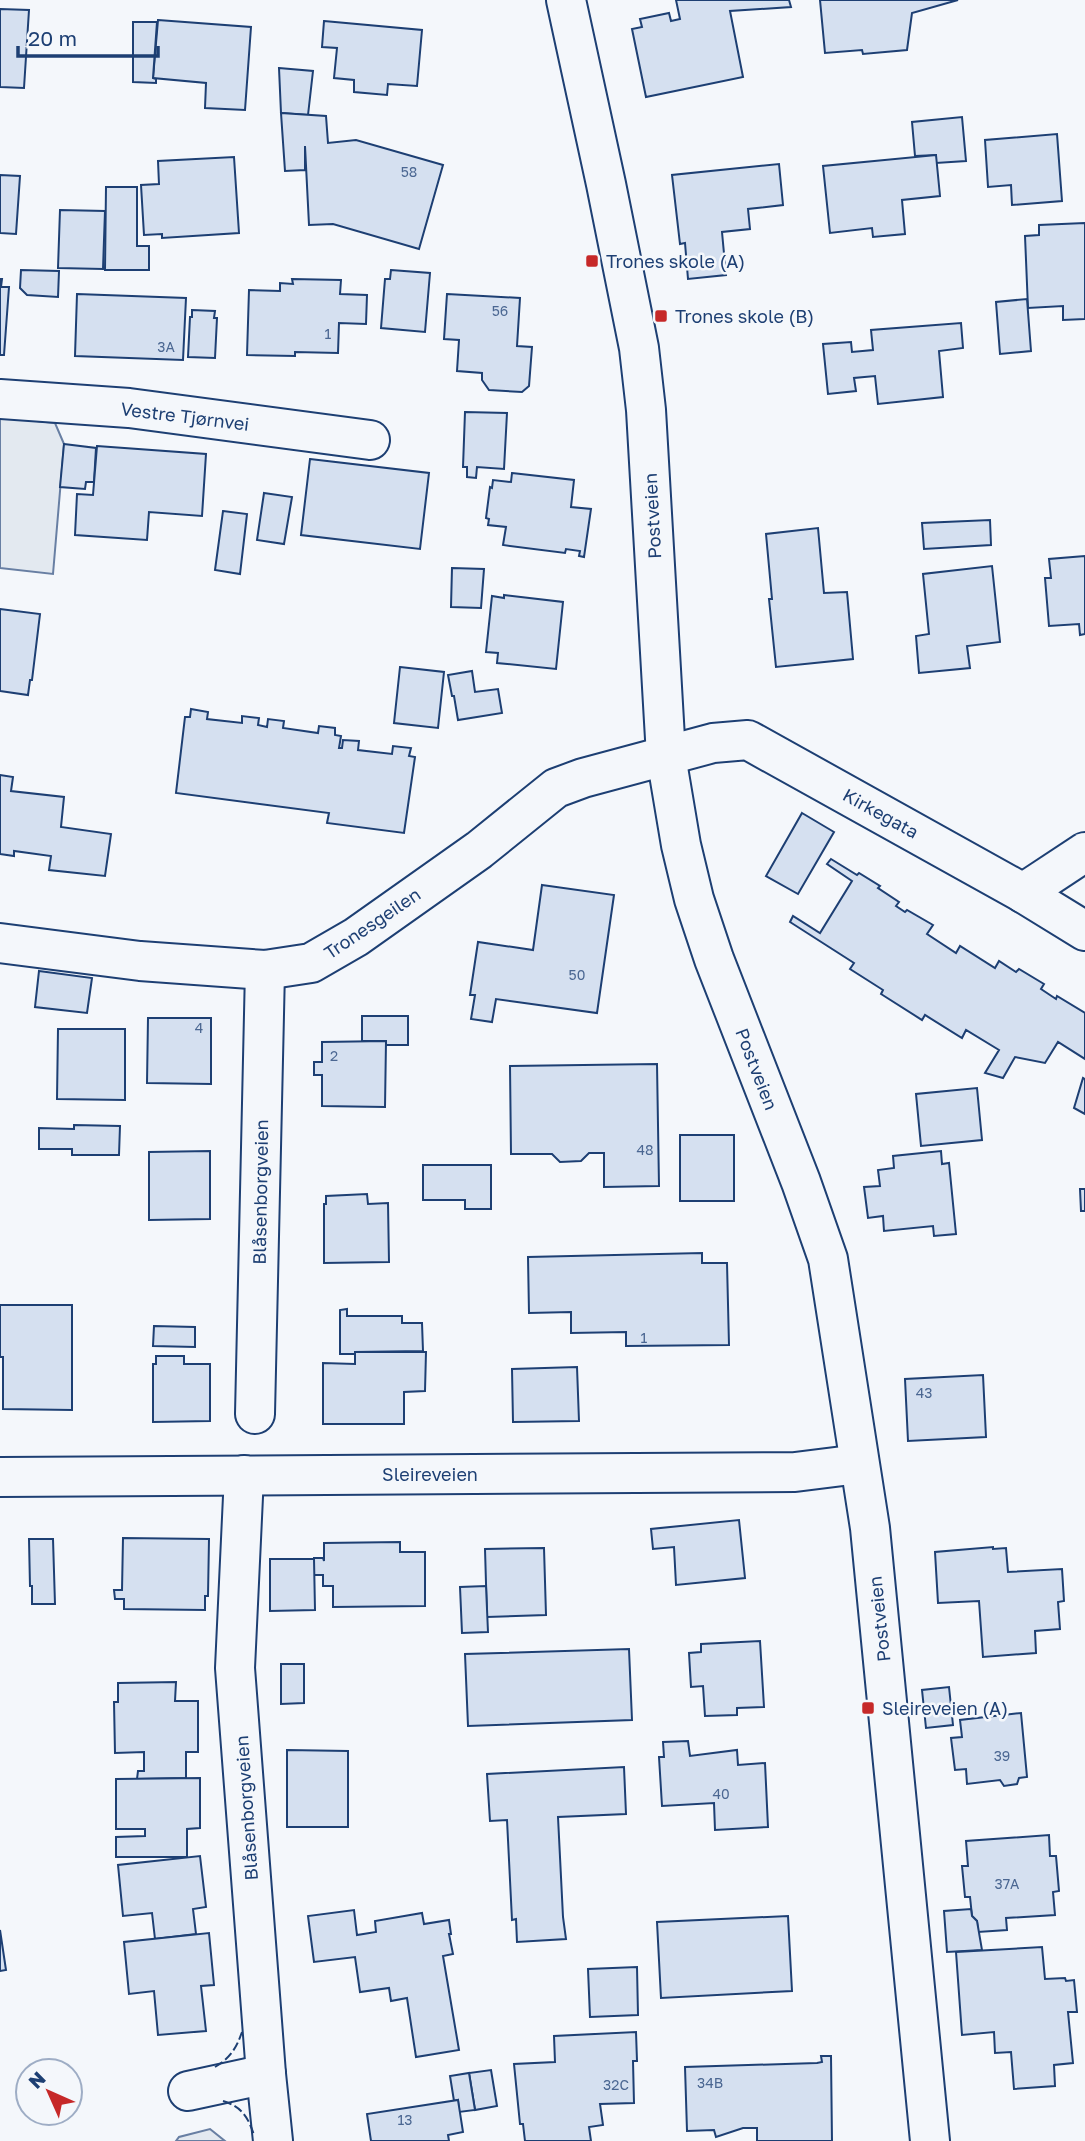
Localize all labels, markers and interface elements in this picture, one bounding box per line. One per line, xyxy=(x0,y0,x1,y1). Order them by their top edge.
scale bar xyxy=(18,14,158,58)
text: 20 m xyxy=(28,25,77,51)
house number: 58 xyxy=(401,163,417,180)
place label: Trones skole (A) xyxy=(606,250,745,272)
marker: Trones skole (A) xyxy=(584,253,600,269)
house number: 56 xyxy=(492,302,508,319)
place label: Trones skole (B) xyxy=(675,305,814,327)
marker: Trones skole (B) xyxy=(653,308,669,324)
house number: 1 xyxy=(325,325,332,342)
house number: 3A xyxy=(157,338,175,355)
street label: Vestre Tjørnvei xyxy=(119,397,251,435)
street label: Postveien xyxy=(639,472,665,560)
street label: Kirkegata xyxy=(839,783,923,843)
street label: Tronesgeilen xyxy=(320,883,424,963)
house number: 50 xyxy=(569,966,585,983)
house number: 4 xyxy=(195,1019,203,1036)
street label: Postveien xyxy=(731,1025,783,1113)
house number: 2 xyxy=(330,1047,338,1064)
street label: Blåsenborgveien xyxy=(248,1119,272,1265)
house number: 48 xyxy=(636,1141,654,1158)
house number: 1 xyxy=(641,1329,648,1346)
house number: 43 xyxy=(916,1384,932,1401)
street label: Sleireveien xyxy=(382,1463,478,1485)
street label: Postveien xyxy=(864,1575,894,1663)
place label: Sleireveien (A) xyxy=(882,1697,1008,1719)
marker: Sleireveien (A) xyxy=(860,1700,876,1716)
street label: Blåsenborgveien xyxy=(230,1735,262,1881)
house number: 39 xyxy=(994,1747,1010,1764)
house number: 40 xyxy=(712,1785,730,1802)
house number: 37A xyxy=(995,1875,1020,1892)
north arrow xyxy=(14,2057,84,2127)
text: N xyxy=(23,2066,50,2093)
house number: 34B xyxy=(697,2074,723,2091)
house number: 32C xyxy=(603,2076,629,2093)
house number: 13 xyxy=(398,2111,412,2128)

